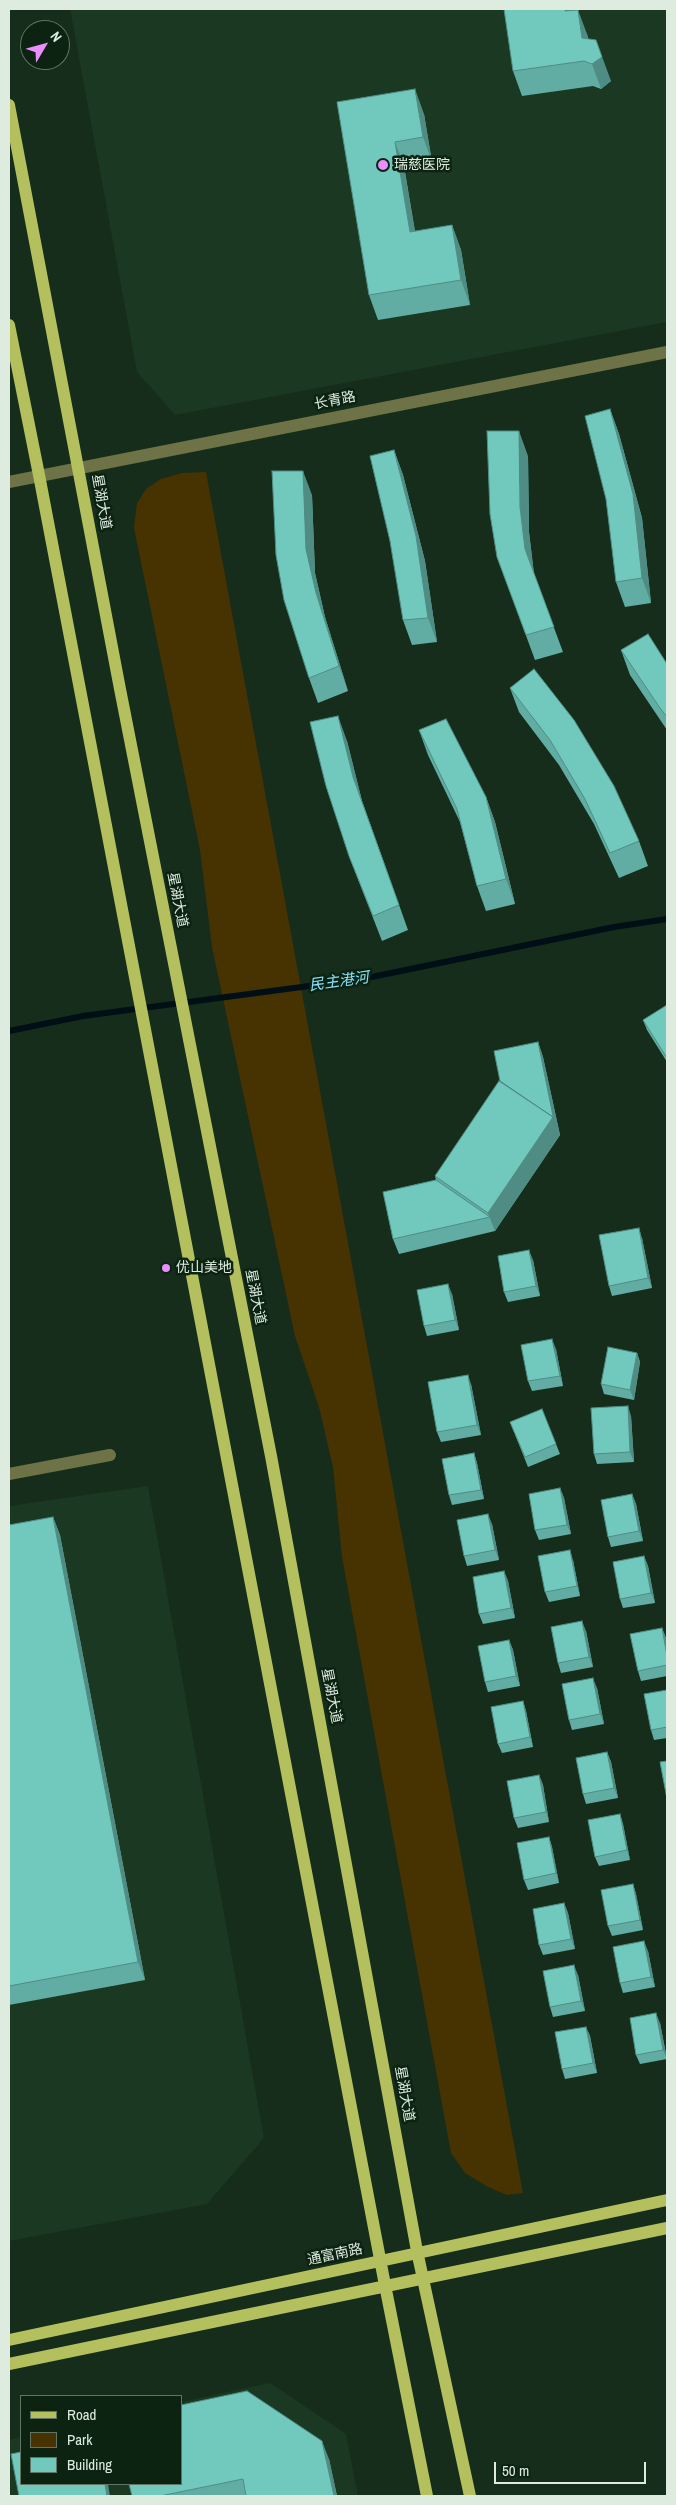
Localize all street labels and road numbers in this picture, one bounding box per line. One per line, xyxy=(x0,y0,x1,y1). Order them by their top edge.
street label: 长青路 xyxy=(313,389,357,413)
street label: 星湖大道 xyxy=(88,473,114,531)
street label: 星湖大道 xyxy=(163,871,191,929)
street label: 星湖大道 xyxy=(241,1268,269,1326)
street label: 星湖大道 xyxy=(317,1667,345,1725)
street label: 星湖大道 xyxy=(391,2065,417,2123)
street label: 通富南路 xyxy=(306,2241,364,2269)

